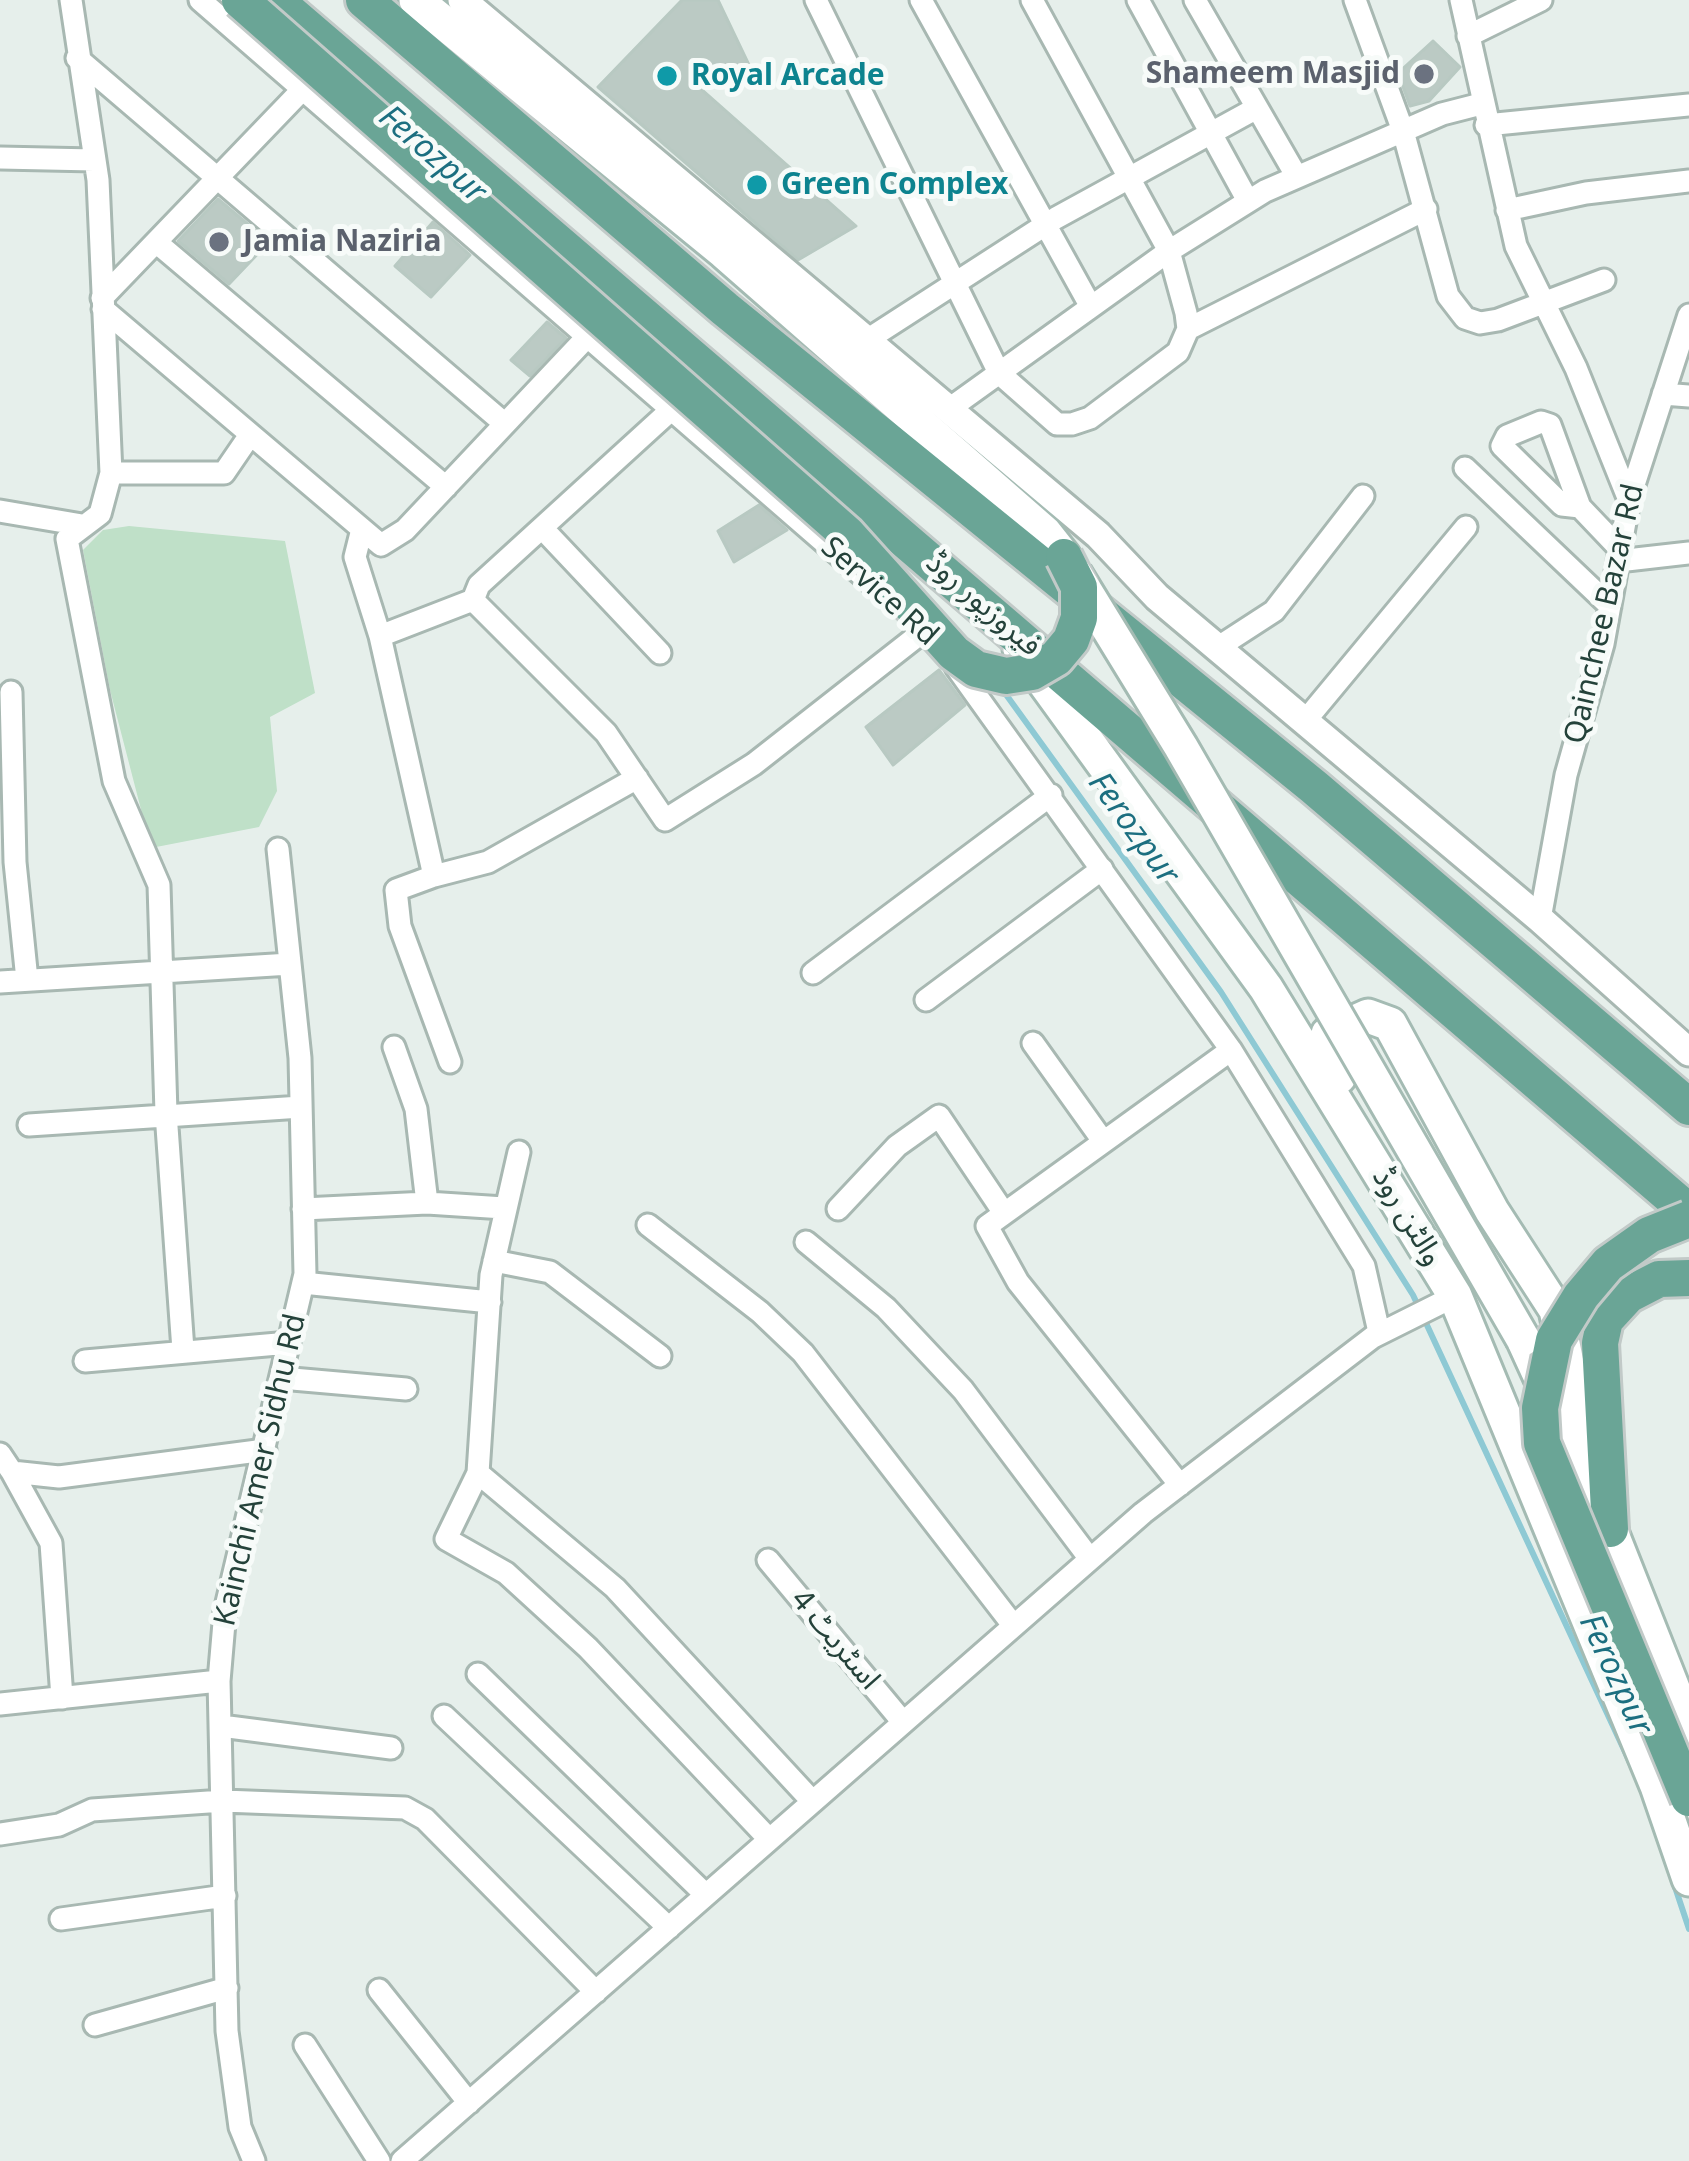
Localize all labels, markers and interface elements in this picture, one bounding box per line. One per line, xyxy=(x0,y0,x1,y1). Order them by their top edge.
place label: Shameem Masjid xyxy=(1146,56,1400,92)
place label: Royal Arcade xyxy=(691,58,885,94)
marker: Shameem Masjid xyxy=(1411,61,1437,87)
marker: Royal Arcade xyxy=(654,63,680,89)
water label: Ferozpur xyxy=(370,98,494,212)
place label: Green Complex xyxy=(781,167,1008,203)
marker: Green Complex xyxy=(744,172,770,198)
place label: Jamia Naziria xyxy=(243,224,441,260)
marker: Jamia Naziria xyxy=(206,229,232,255)
street label: Qainchee Bazar Rd xyxy=(1558,481,1652,747)
street label: Service Rd xyxy=(813,530,945,654)
street label: فیروزپور روڈ xyxy=(918,545,1048,665)
water label: Ferozpur xyxy=(1079,765,1187,893)
street label: والٹن روڈ xyxy=(1364,1161,1450,1273)
street label: Kainchi Amer Sidhu Rd xyxy=(208,1310,314,1630)
street label: اسٹریٹ 4 xyxy=(783,1583,887,1697)
water label: Ferozpur xyxy=(1570,1608,1660,1742)

